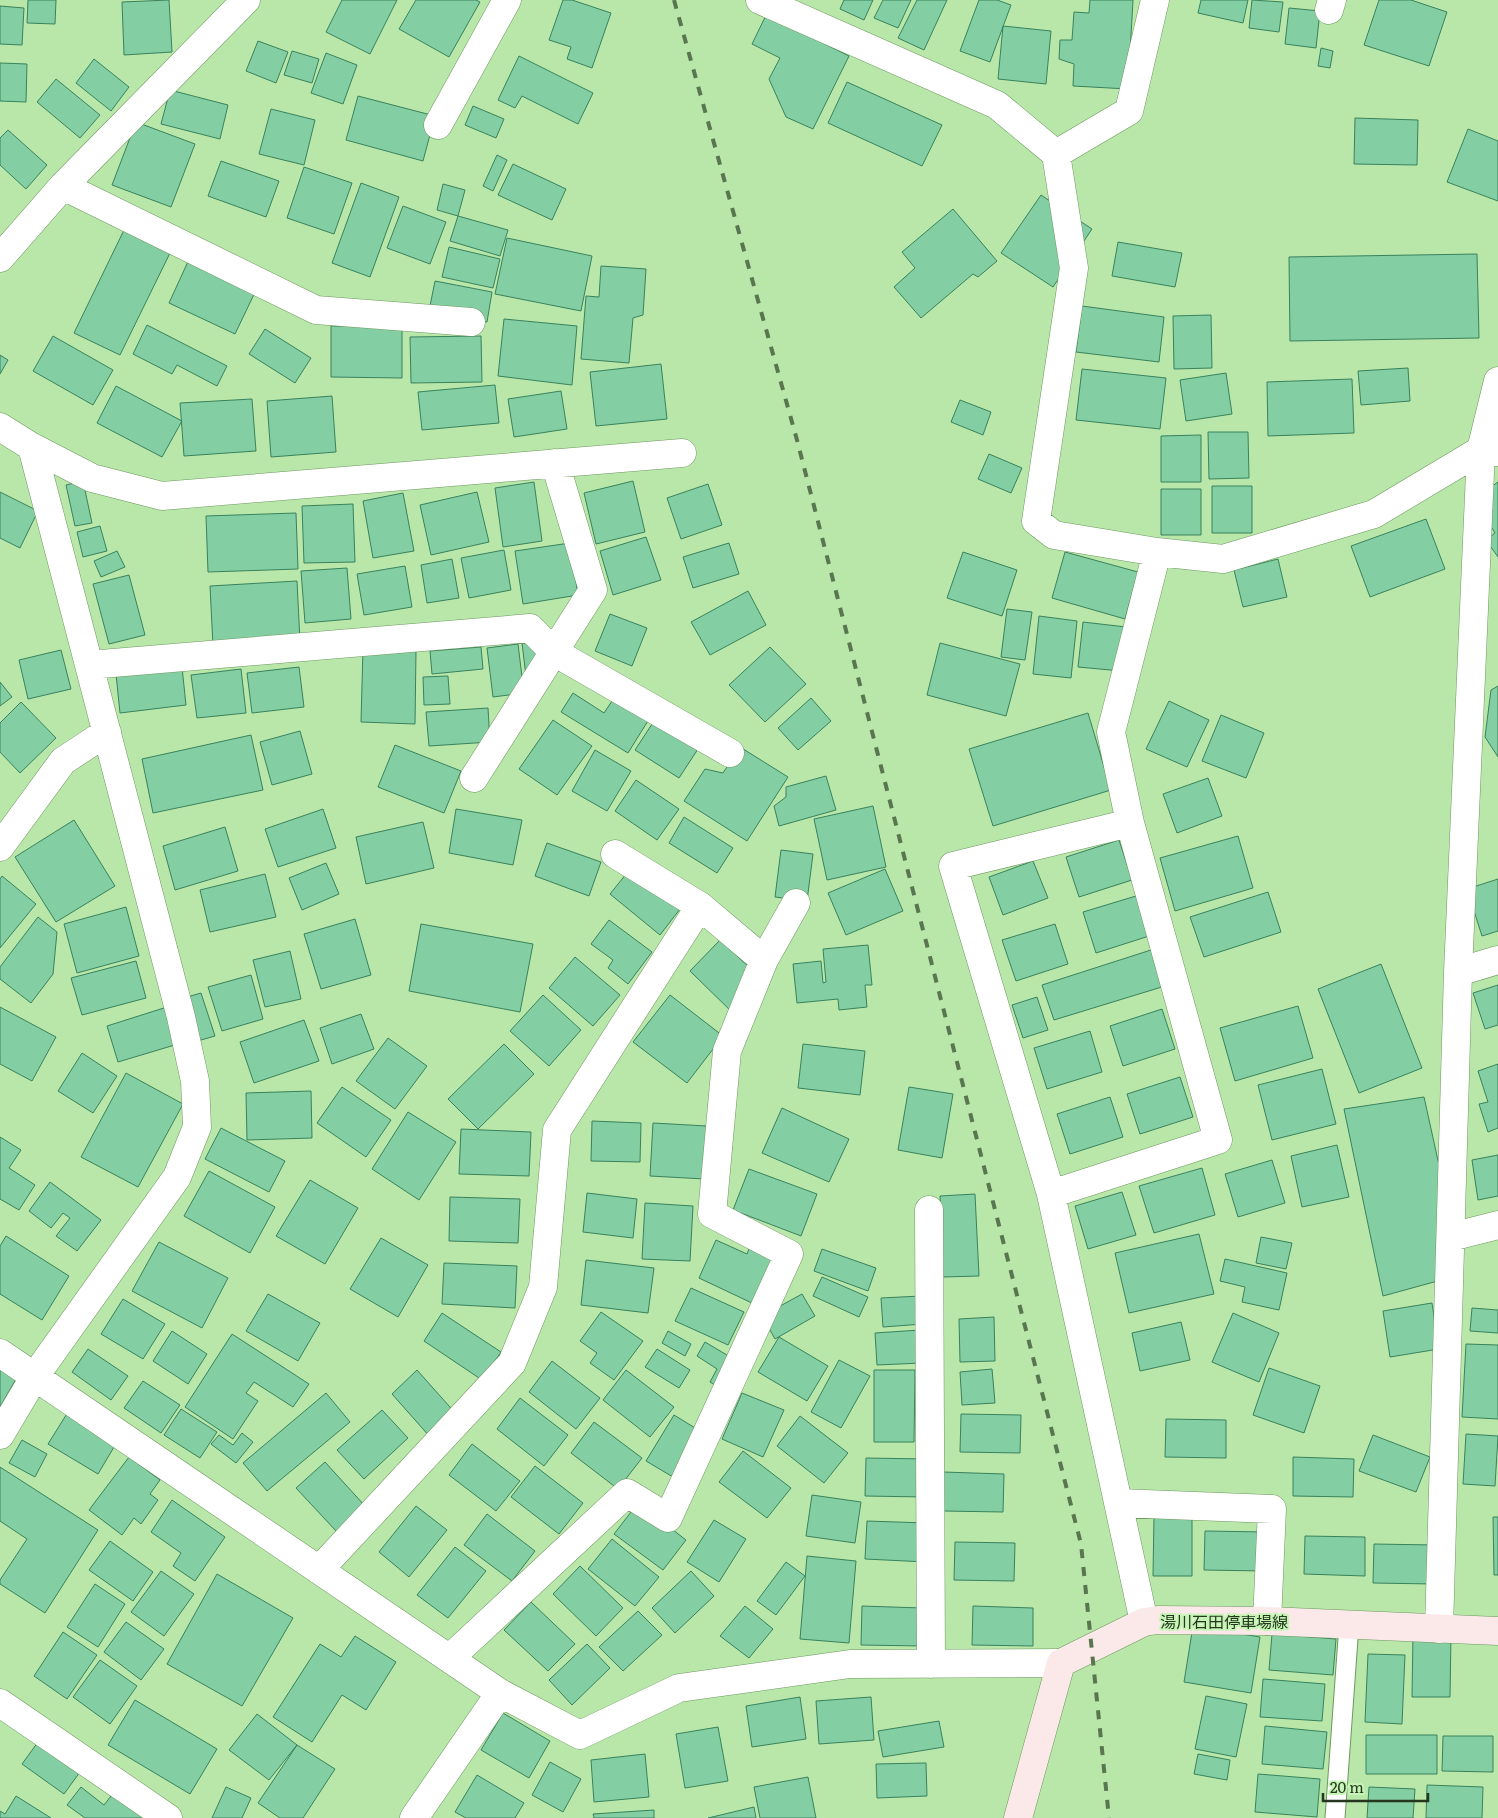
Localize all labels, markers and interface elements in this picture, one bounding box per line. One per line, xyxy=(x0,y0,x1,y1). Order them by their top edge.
street label: 湯川石田停車場線 xyxy=(1160,1609,1288,1633)
scale bar xyxy=(1323,1770,1428,1802)
text: 20 m xyxy=(1330,1775,1364,1798)

